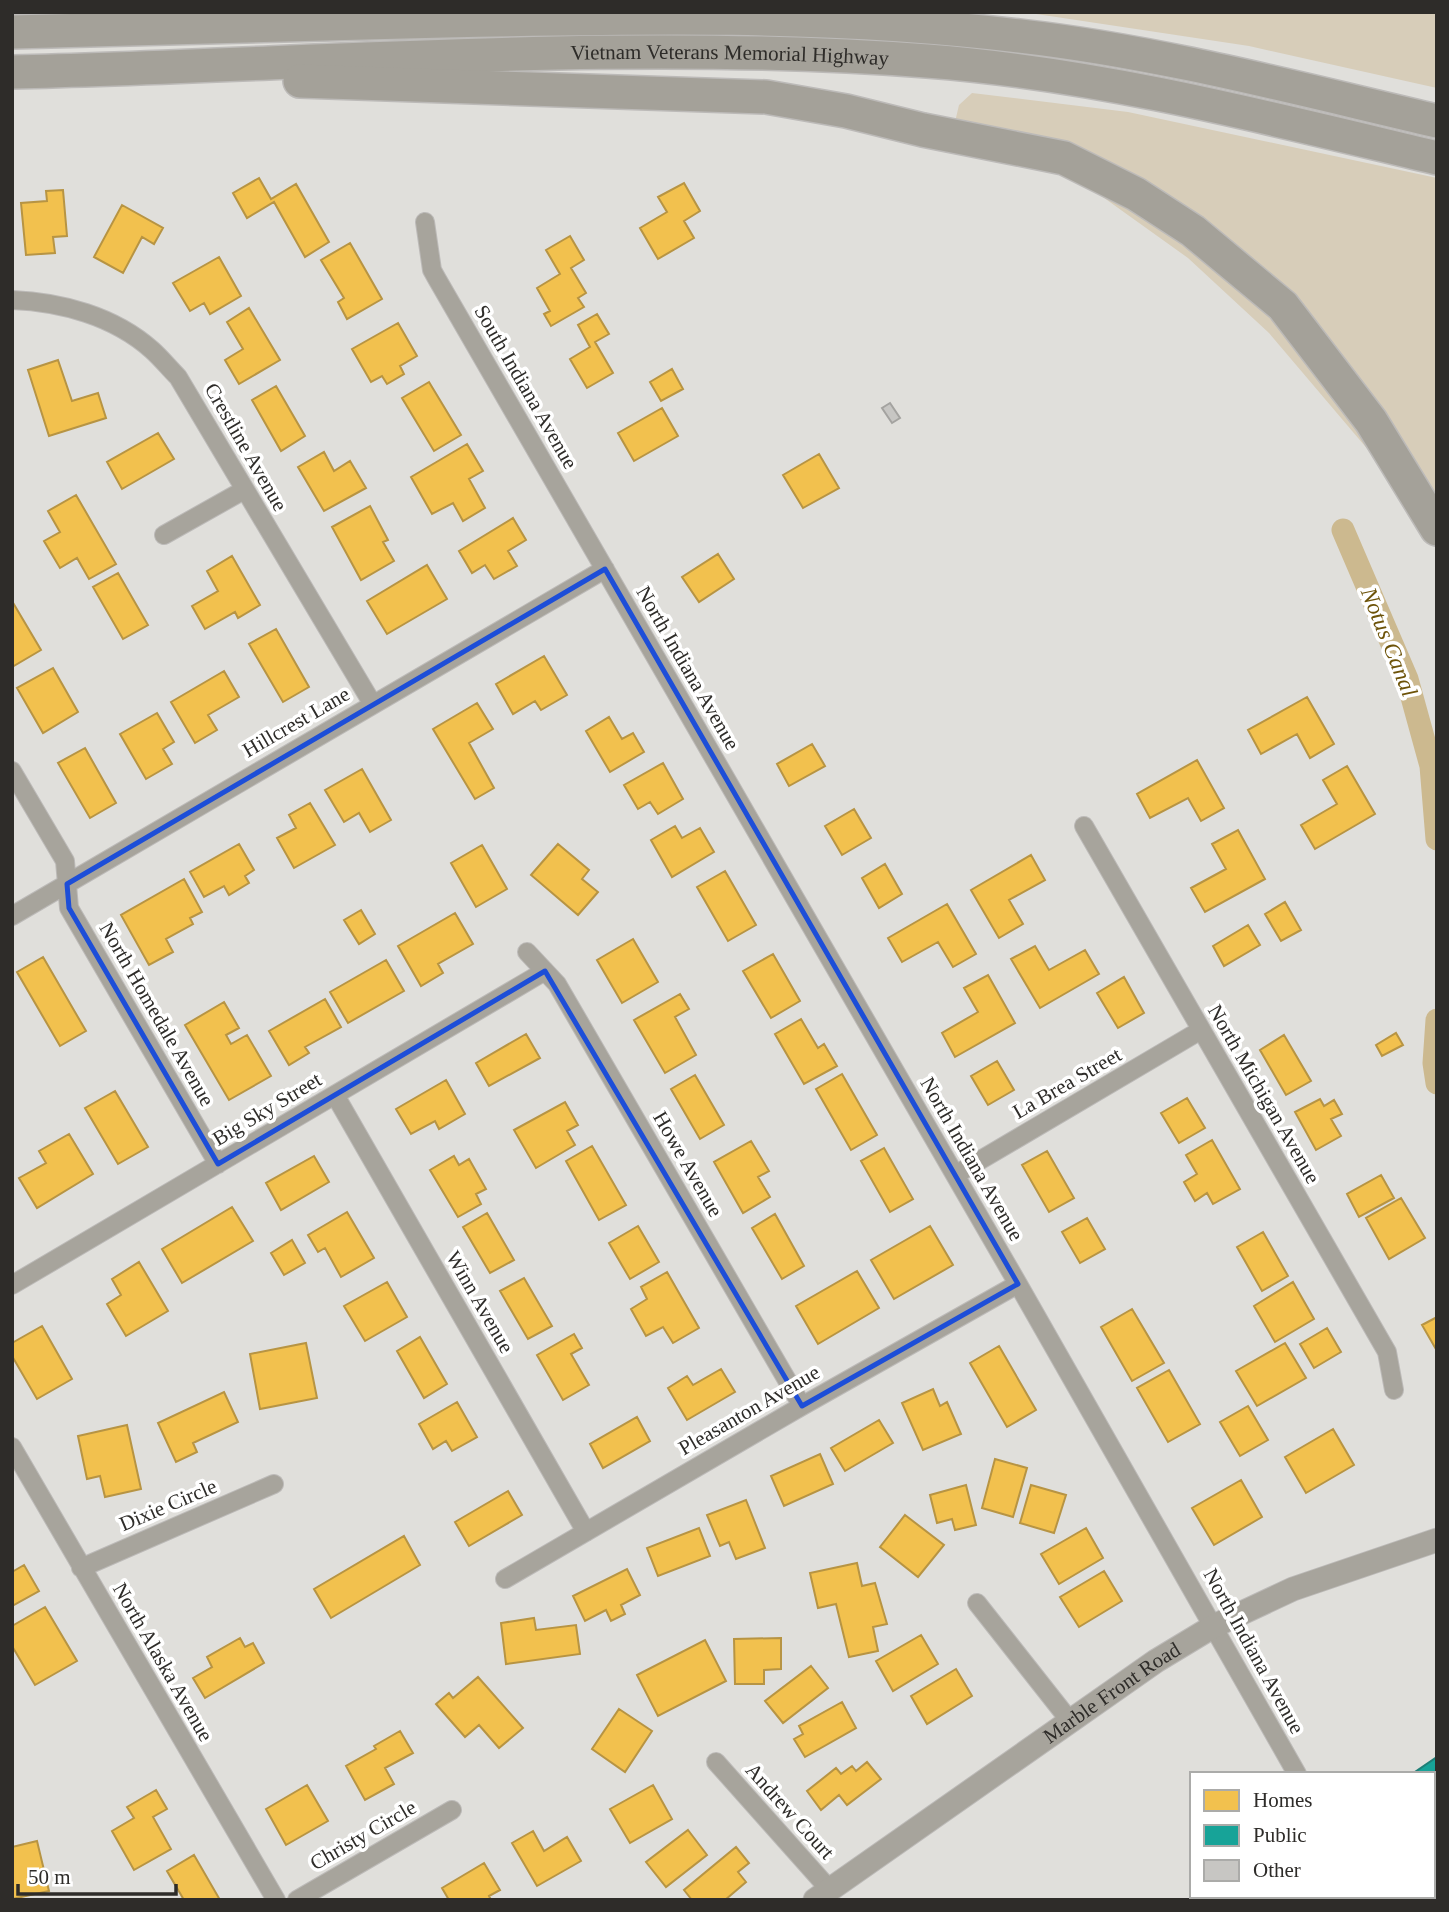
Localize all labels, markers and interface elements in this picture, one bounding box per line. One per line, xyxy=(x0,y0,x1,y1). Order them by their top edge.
street label: Vietnam Veterans Memorial Highway xyxy=(570,40,890,70)
street label: South Indiana Avenue xyxy=(469,301,583,473)
street label: Crestline Avenue xyxy=(200,379,292,515)
street label: North Indiana Avenue xyxy=(631,582,745,754)
water label: Notus Canal xyxy=(1355,583,1422,700)
street label: Hillcrest Lane xyxy=(238,682,354,762)
street label: North Homedale Avenue xyxy=(95,918,219,1110)
street label: North Michigan Avenue xyxy=(1203,1000,1325,1188)
street label: La Brea Street xyxy=(1008,1042,1126,1124)
street label: Big Sky Street xyxy=(208,1067,326,1151)
street label: North Indiana Avenue xyxy=(915,1073,1029,1245)
street label: Howe Avenue xyxy=(648,1107,728,1221)
street label: Winn Avenue xyxy=(441,1247,519,1357)
street label: Pleasanton Avenue xyxy=(674,1360,824,1460)
street label: Dixie Circle xyxy=(116,1474,220,1536)
street label: North Indiana Avenue xyxy=(1199,1564,1309,1738)
street label: North Alaska Avenue xyxy=(108,1578,218,1746)
street label: Marble Front Road xyxy=(1039,1637,1185,1748)
street label: Andrew Court xyxy=(741,1758,839,1864)
legend xyxy=(1190,1772,1435,1898)
text: Homes xyxy=(1253,1788,1313,1812)
street label: Christy Circle xyxy=(306,1795,420,1875)
text: Public xyxy=(1253,1823,1307,1847)
scale bar xyxy=(18,1853,175,1897)
text: Other xyxy=(1253,1858,1301,1882)
text: 50 m xyxy=(28,1865,71,1889)

